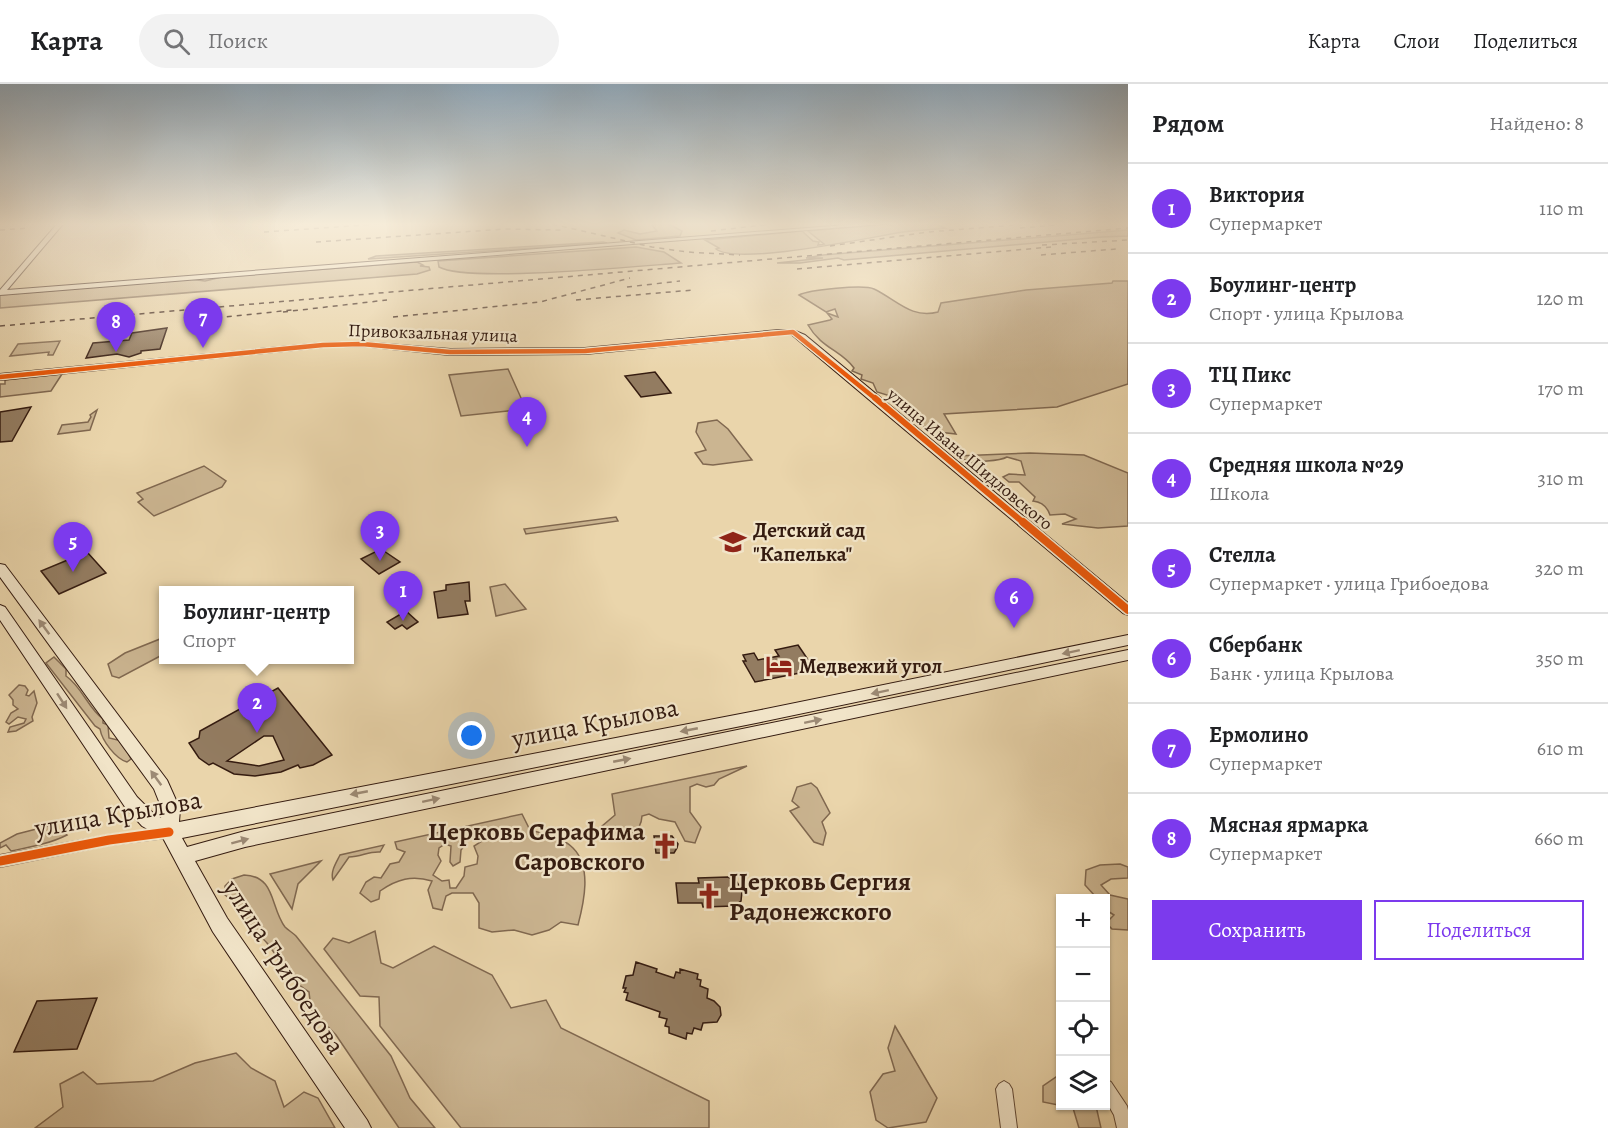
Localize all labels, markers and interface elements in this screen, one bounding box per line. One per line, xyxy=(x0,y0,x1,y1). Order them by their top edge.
search box xyxy=(139,14,559,68)
text: Карта xyxy=(30,22,103,60)
icon: search xyxy=(160,25,193,58)
text: Поиск xyxy=(208,26,268,56)
text: Карта xyxy=(1307,27,1360,55)
text: Слои xyxy=(1393,27,1440,55)
text: Поделиться xyxy=(1473,27,1578,55)
text: Рядом xyxy=(1152,106,1224,141)
text: Найдено: 8 xyxy=(1489,110,1584,137)
text: Виктория xyxy=(1209,180,1305,210)
text: 1 xyxy=(1168,195,1175,222)
text: 110 m xyxy=(1539,195,1584,222)
text: Супермаркет xyxy=(1209,210,1323,237)
text: Боулинг-центр xyxy=(1209,270,1356,300)
text: 2 xyxy=(1167,285,1176,312)
text: 120 m xyxy=(1536,285,1584,312)
pin: 7 xyxy=(184,298,222,348)
text: Спорт · улица Крылова xyxy=(1209,300,1404,327)
pin: 8 xyxy=(96,302,136,352)
street label: Привокзальная улица xyxy=(348,318,519,348)
text: ТЦ Пикс xyxy=(1209,360,1291,390)
text: 3 xyxy=(1167,375,1176,402)
text: 170 m xyxy=(1538,375,1584,402)
street label: улица Ивана Шидловского xyxy=(881,382,1058,536)
text: Супермаркет xyxy=(1209,390,1323,417)
pin: 4 xyxy=(508,398,546,447)
text: Средняя школа №29 xyxy=(1209,450,1404,480)
text: 4 xyxy=(1167,465,1176,492)
text: 310 m xyxy=(1538,465,1584,492)
text: Школа xyxy=(1209,480,1269,507)
pin: 3 xyxy=(360,512,400,561)
place label: Детский сад "Капелька" xyxy=(753,516,865,568)
pin: 5 xyxy=(54,522,92,572)
school or university icon: Детский сад "Капелька" xyxy=(718,527,748,557)
text: Стелла xyxy=(1209,540,1276,570)
text: 5 xyxy=(1167,555,1176,582)
text: 320 m xyxy=(1535,555,1584,582)
text: Супермаркет · улица Грибоедова xyxy=(1209,570,1489,597)
pin: 1 xyxy=(384,572,422,621)
pin: 6 xyxy=(994,578,1034,628)
popup xyxy=(159,586,354,664)
text: Боулинг-центр xyxy=(183,597,330,627)
one-way arrow xyxy=(38,619,50,634)
text: Спорт xyxy=(183,627,236,654)
text: Сбербанк xyxy=(1209,630,1303,660)
text: 6 xyxy=(1167,645,1176,672)
text: 350 m xyxy=(1536,645,1584,672)
one-way arrow xyxy=(1061,648,1080,657)
hotel icon: Медвежий угол xyxy=(764,651,794,681)
place label: Медвежий угол xyxy=(799,652,942,680)
text: Банк · улица Крылова xyxy=(1209,660,1394,687)
pin: 2 xyxy=(238,684,276,733)
one-way arrow xyxy=(870,688,889,697)
street label: улица Крылова xyxy=(508,690,681,756)
one-way arrow xyxy=(56,693,67,709)
one-way arrow xyxy=(803,716,822,726)
text: Ермолино xyxy=(1209,720,1308,750)
your location xyxy=(457,721,486,750)
one-way arrow xyxy=(679,726,698,735)
text: 7 xyxy=(1167,735,1176,762)
text: 610 m xyxy=(1537,735,1584,762)
text: Супермаркет xyxy=(1209,750,1323,777)
one-way arrow xyxy=(612,755,631,764)
one-way arrow xyxy=(150,771,162,786)
street label: улица Крылова xyxy=(31,782,204,846)
one-way arrow xyxy=(350,789,369,799)
one-way arrow xyxy=(421,795,440,804)
text: Мясная ярмарка xyxy=(1209,810,1368,840)
place label: Церковь Серафима Саровского xyxy=(428,814,646,879)
text: 8 xyxy=(1167,825,1176,852)
text: 660 m xyxy=(1534,825,1584,852)
church icon: Церковь Серафима Саровского xyxy=(650,831,680,861)
one-way arrow xyxy=(231,835,249,845)
text: Супермаркет xyxy=(1209,840,1323,867)
place label: Церковь Сергия Радонежского xyxy=(729,864,911,929)
street label: улица Грибоедова xyxy=(214,872,353,1061)
church icon: Церковь Сергия Радонежского xyxy=(694,881,724,911)
map controls xyxy=(1056,894,1110,1110)
button: + xyxy=(1056,894,1110,948)
button: Сохранить xyxy=(1152,900,1362,960)
button: Поделиться xyxy=(1374,900,1584,960)
button: − xyxy=(1056,948,1110,1002)
button: locate xyxy=(1056,1002,1110,1056)
button: layers xyxy=(1056,1056,1110,1110)

